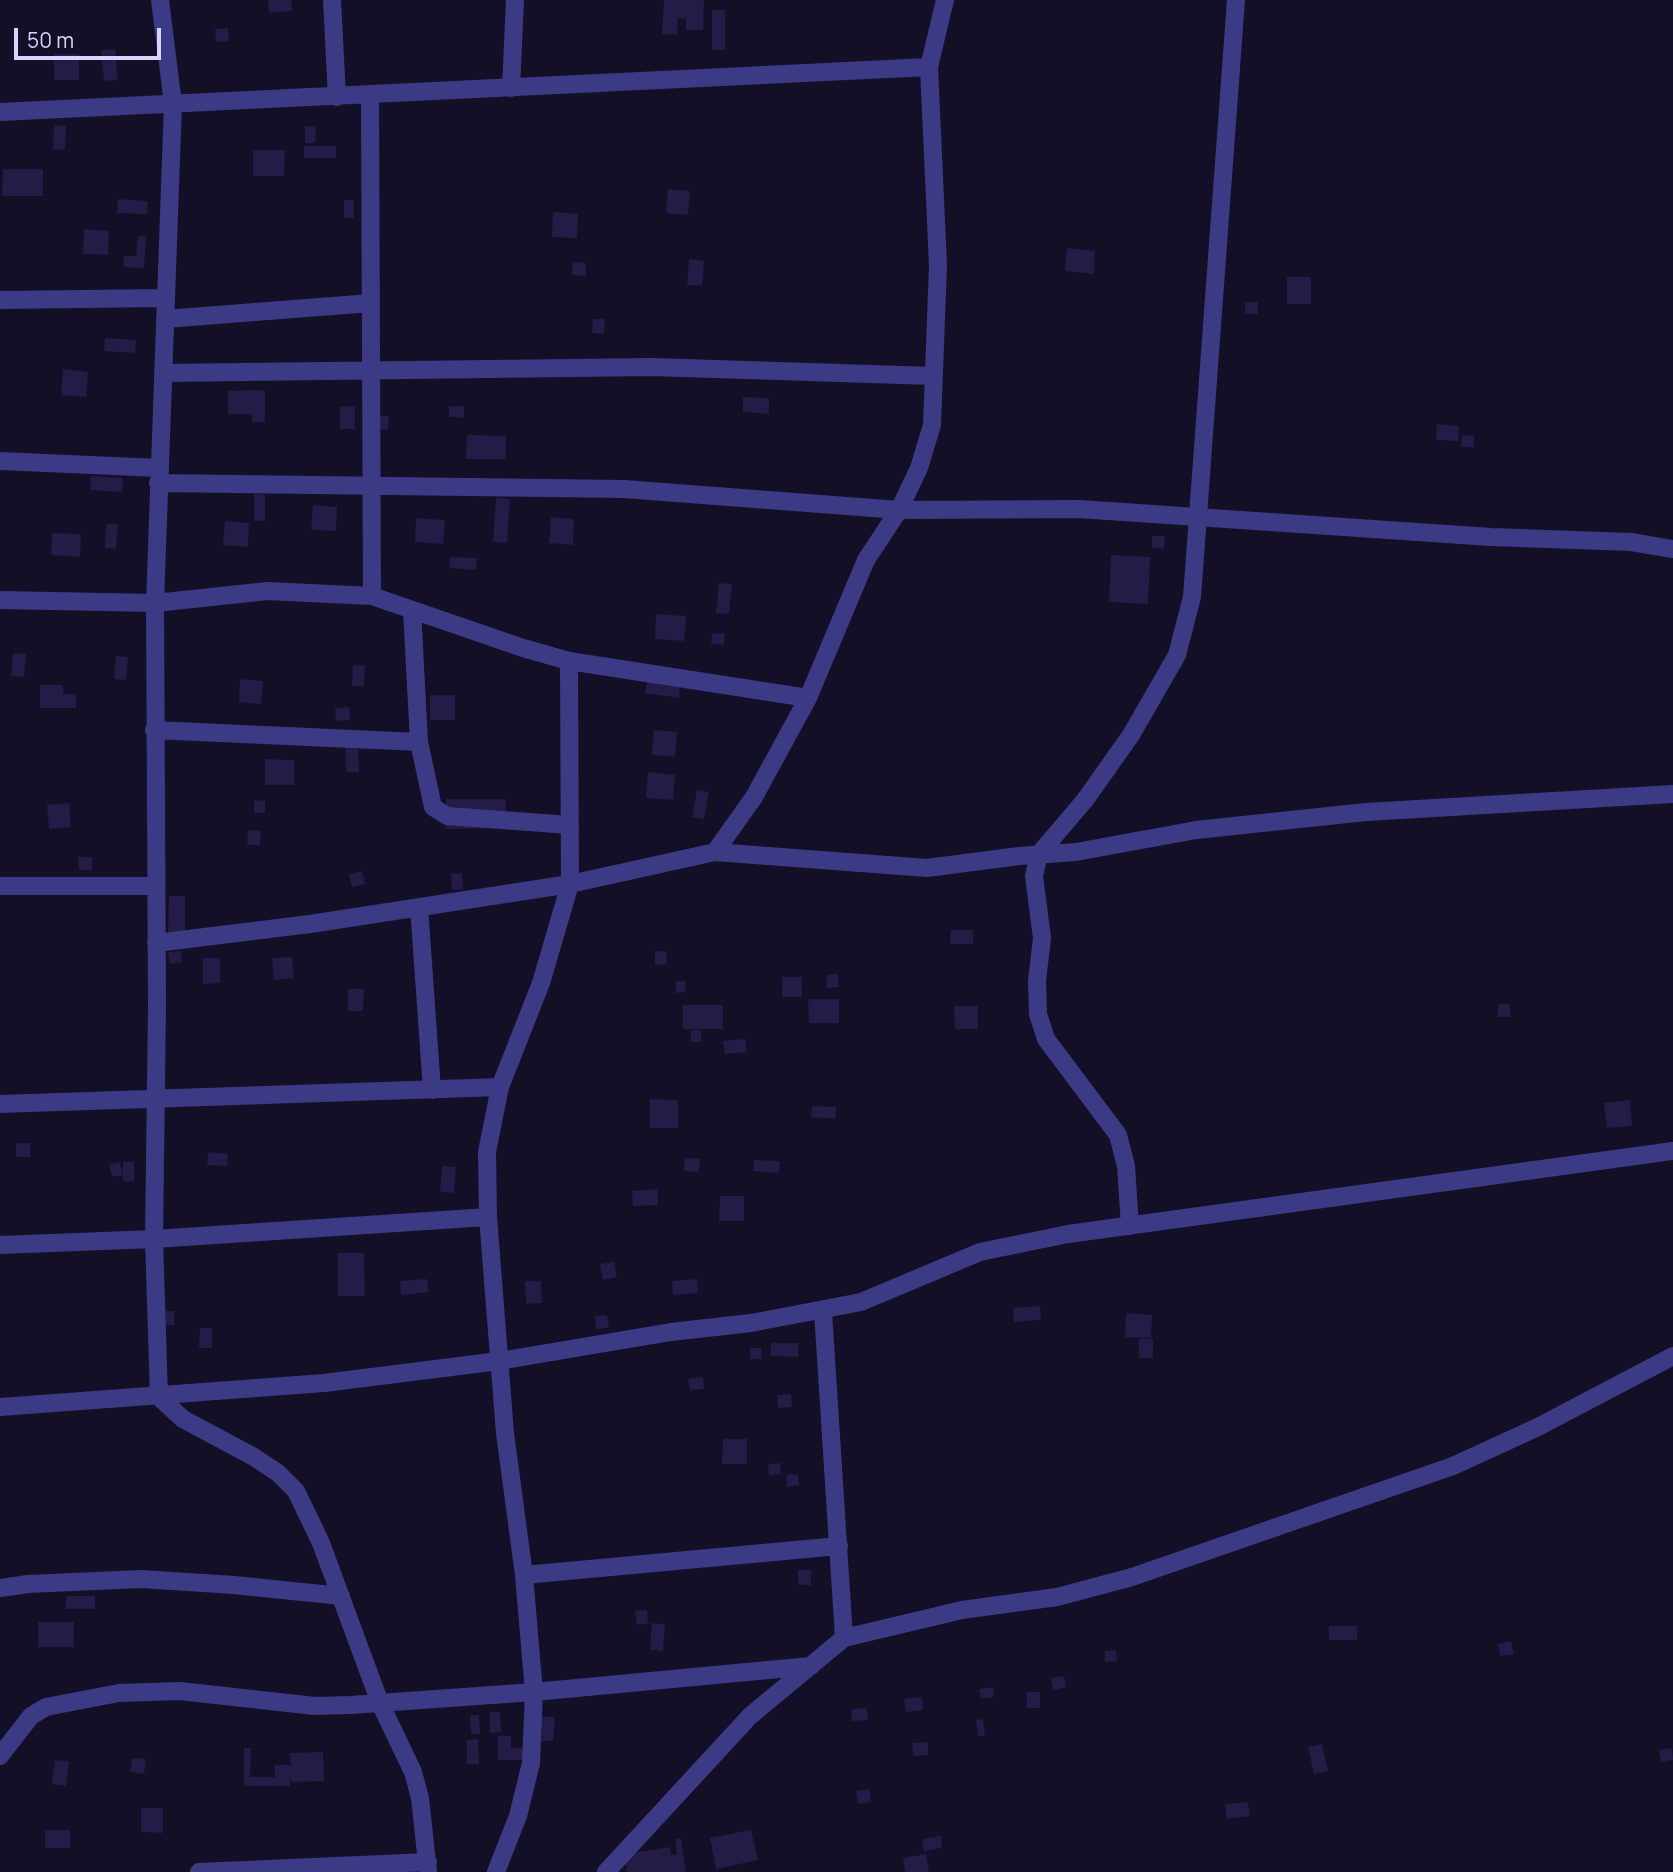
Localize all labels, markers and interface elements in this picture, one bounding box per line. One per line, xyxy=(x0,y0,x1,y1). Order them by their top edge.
scale bar xyxy=(18,14,164,58)
text: 50 m xyxy=(27,26,74,54)

